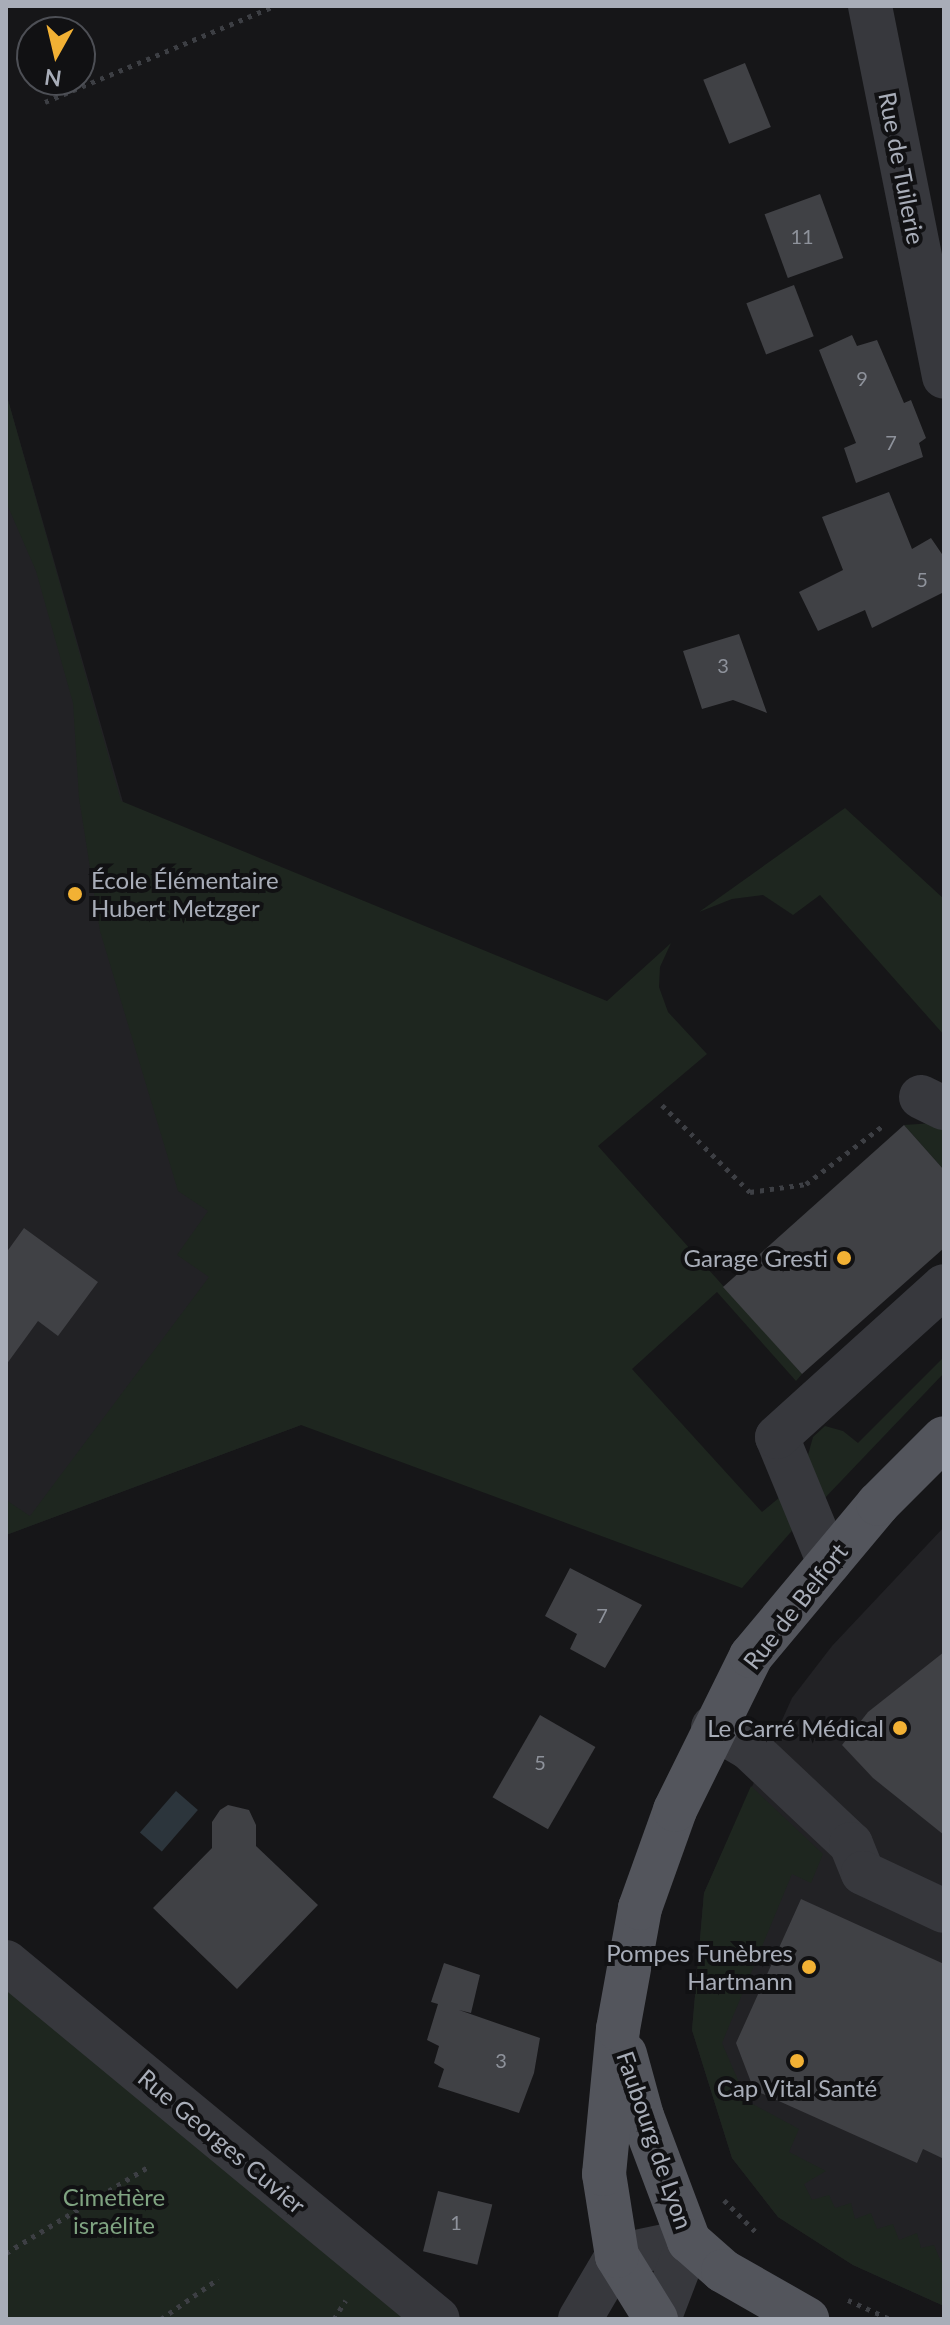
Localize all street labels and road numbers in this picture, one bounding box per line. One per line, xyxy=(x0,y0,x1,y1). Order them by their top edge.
street label: Rue de Tuilerie xyxy=(873,89,931,247)
street label: Rue de Belfort xyxy=(737,1537,853,1675)
street label: Faubourg de Lyon xyxy=(611,2047,699,2233)
street label: Rue Georges Cuvier xyxy=(133,2063,311,2219)

